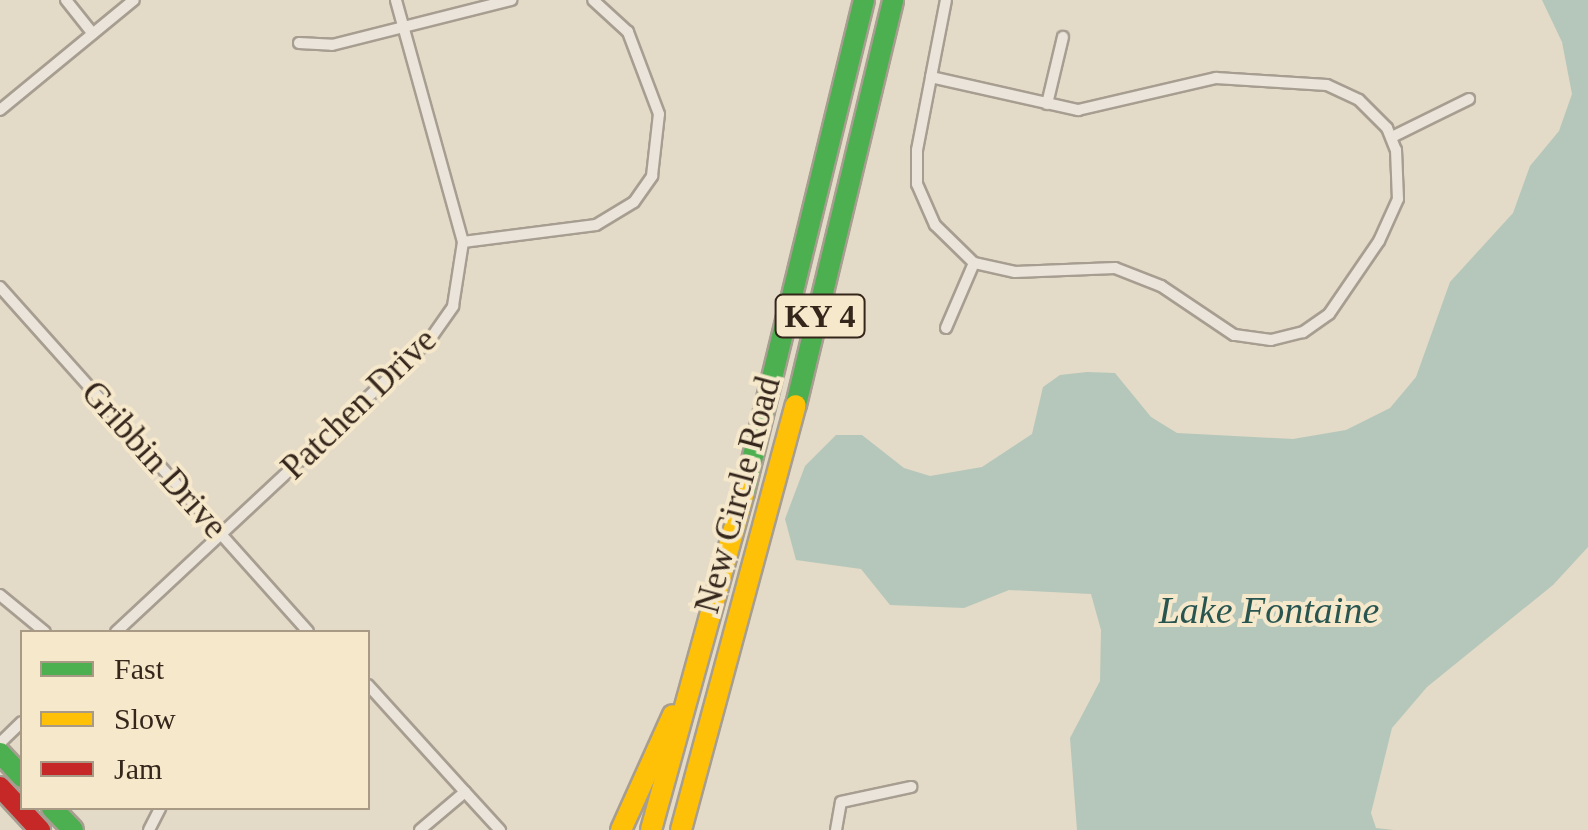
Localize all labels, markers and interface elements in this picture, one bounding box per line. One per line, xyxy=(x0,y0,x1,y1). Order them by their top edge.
road number: KY 4 xyxy=(772,289,868,343)
street label: Patchen Drive xyxy=(273,320,445,488)
street label: New Circle Road xyxy=(686,372,790,618)
street label: Gribbin Drive xyxy=(72,373,236,547)
water label: Lake Fontaine xyxy=(1159,588,1379,634)
legend xyxy=(20,630,370,810)
text: Fast xyxy=(114,652,164,685)
text: Slow xyxy=(114,702,176,735)
text: Jam xyxy=(114,752,162,785)

